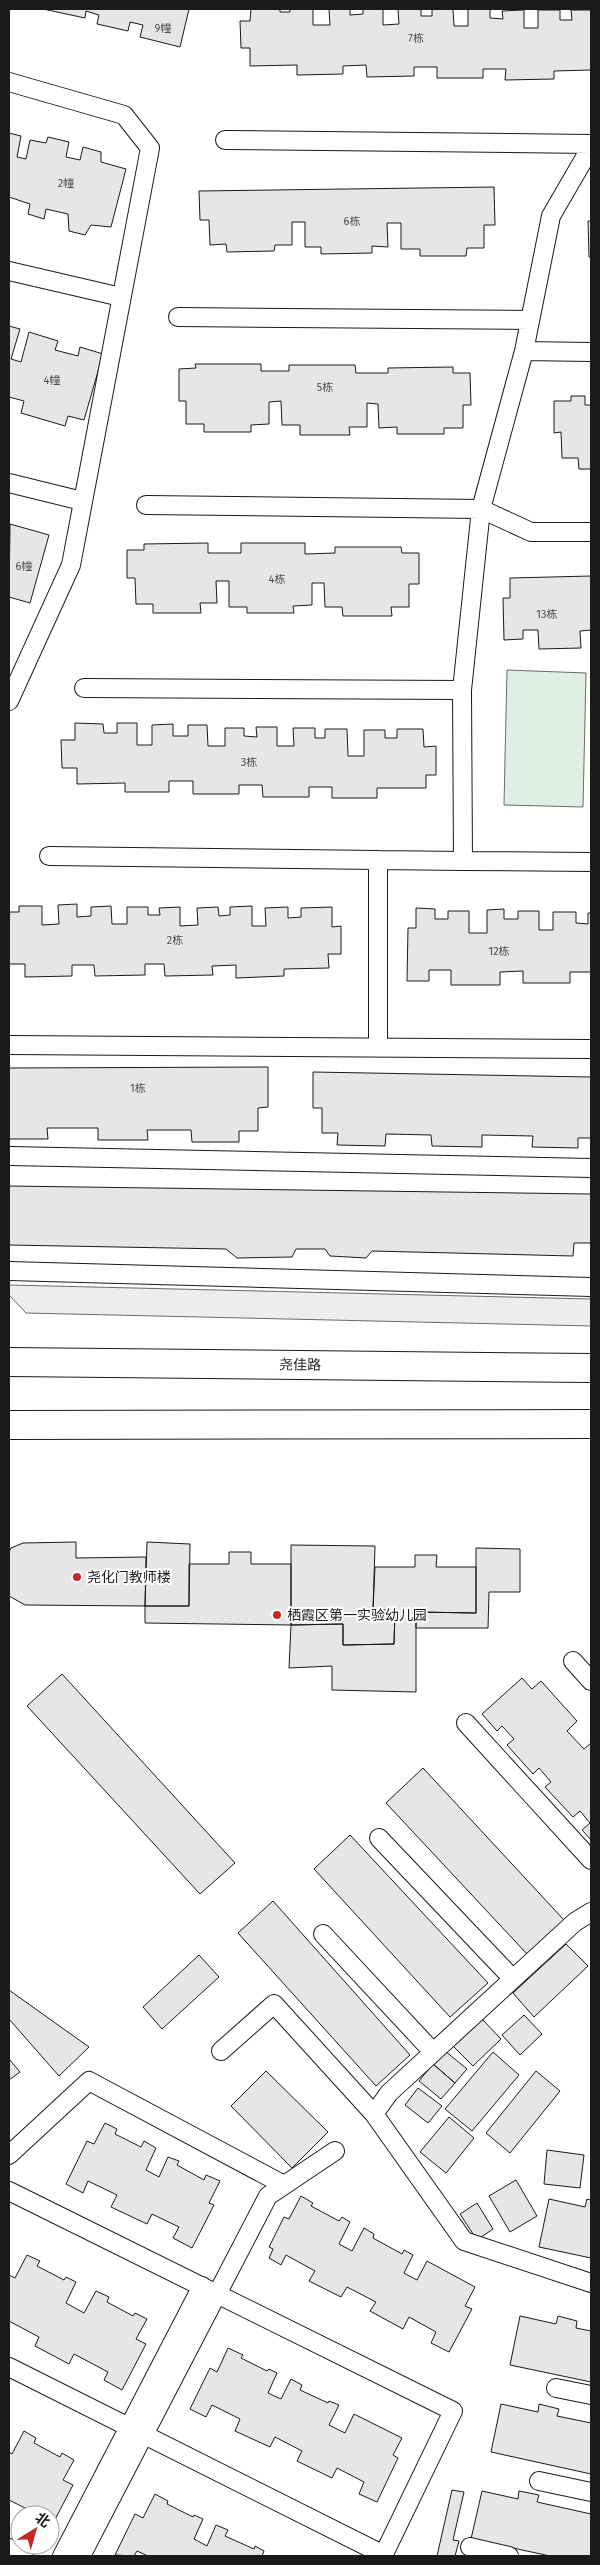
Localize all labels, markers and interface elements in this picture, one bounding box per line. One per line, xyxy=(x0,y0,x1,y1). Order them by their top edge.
house number: 9幢 xyxy=(155,22,171,35)
house number: 7栋 xyxy=(408,32,424,45)
house number: 2幢 xyxy=(58,177,74,190)
house number: 6栋 xyxy=(344,215,360,228)
house number: 4幢 xyxy=(44,374,60,387)
house number: 5栋 xyxy=(317,381,333,394)
house number: 6幢 xyxy=(16,560,32,573)
house number: 4栋 xyxy=(269,573,285,586)
house number: 13栋 xyxy=(536,608,558,621)
house number: 3栋 xyxy=(241,756,257,769)
house number: 2栋 xyxy=(167,934,183,947)
house number: 12栋 xyxy=(488,945,510,958)
house number: 1栋 xyxy=(130,1082,146,1095)
street label: 尧佳路 xyxy=(279,1356,321,1374)
place label: 尧化门教师楼 xyxy=(87,1569,171,1586)
marker: 尧化门教师楼 xyxy=(71,1571,83,1583)
place label: 栖霞区第一实验幼儿园 xyxy=(287,1607,427,1624)
marker: 栖霞区第一实验幼儿园 xyxy=(271,1609,283,1621)
north arrow xyxy=(10,2505,60,2555)
text: 北 xyxy=(32,2509,53,2531)

